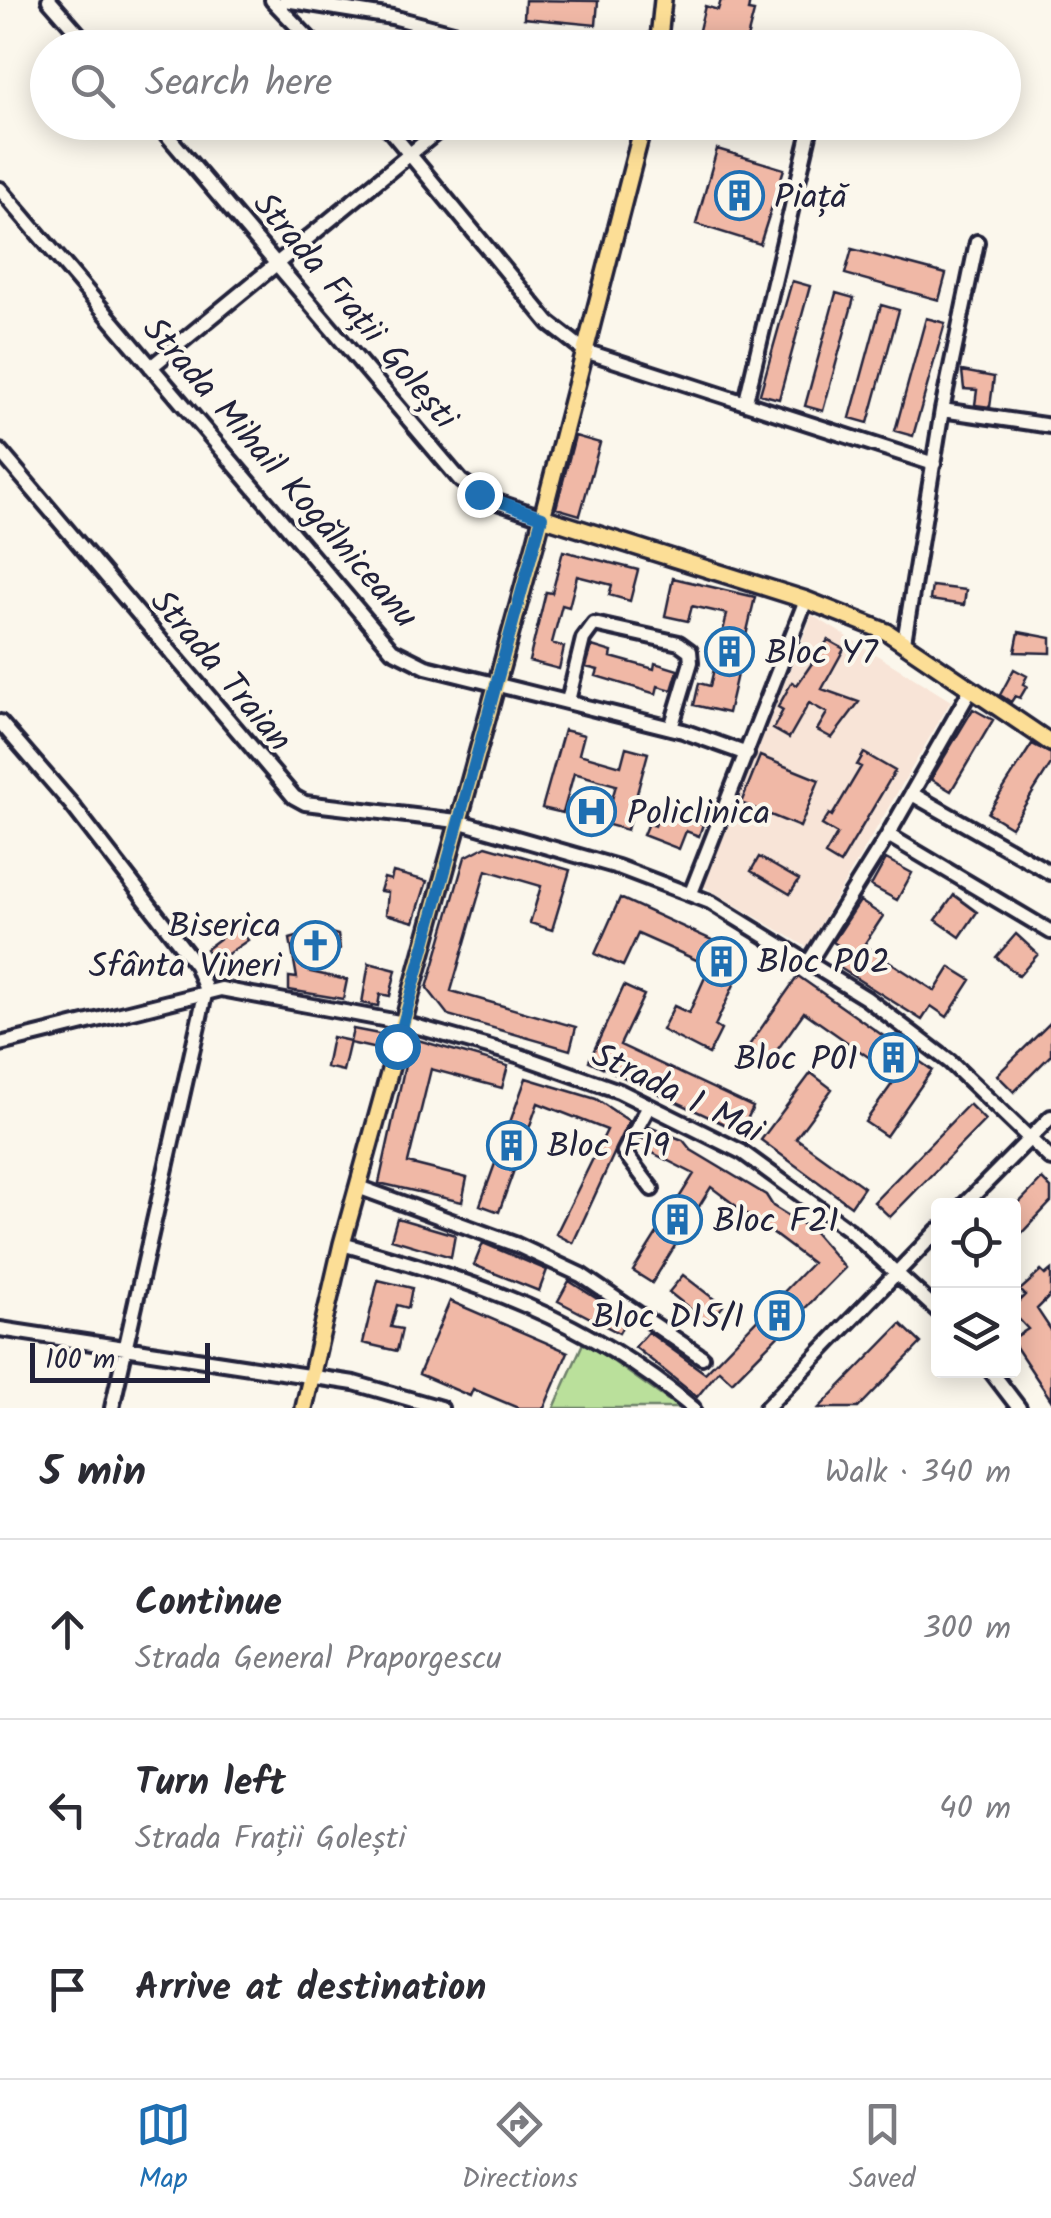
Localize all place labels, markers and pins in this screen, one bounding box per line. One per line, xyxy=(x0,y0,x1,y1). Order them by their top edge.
building icon: Piață xyxy=(713,170,765,222)
place label: Piață xyxy=(774,171,850,227)
building icon: Bloc Y7 xyxy=(704,626,756,678)
place label: Bloc Y7 xyxy=(765,627,879,683)
hospital icon: Policlinica xyxy=(566,786,618,838)
place label: Policlinica xyxy=(627,787,770,843)
place label: Biserica Sfânta Vineri xyxy=(89,900,283,996)
church icon: Biserica Sfânta Vineri xyxy=(290,919,342,971)
building icon: Bloc P02 xyxy=(696,935,748,987)
place label: Bloc P02 xyxy=(757,936,890,992)
building icon: Bloc P01 xyxy=(867,1032,919,1084)
place label: Bloc P01 xyxy=(734,1033,858,1089)
building icon: Bloc F19 xyxy=(486,1119,538,1171)
place label: Bloc F19 xyxy=(547,1120,670,1176)
building icon: Bloc F21 xyxy=(652,1194,704,1246)
place label: Bloc F21 xyxy=(713,1195,839,1251)
building icon: Bloc D15/I xyxy=(753,1290,805,1342)
place label: Bloc D15/I xyxy=(592,1291,744,1347)

